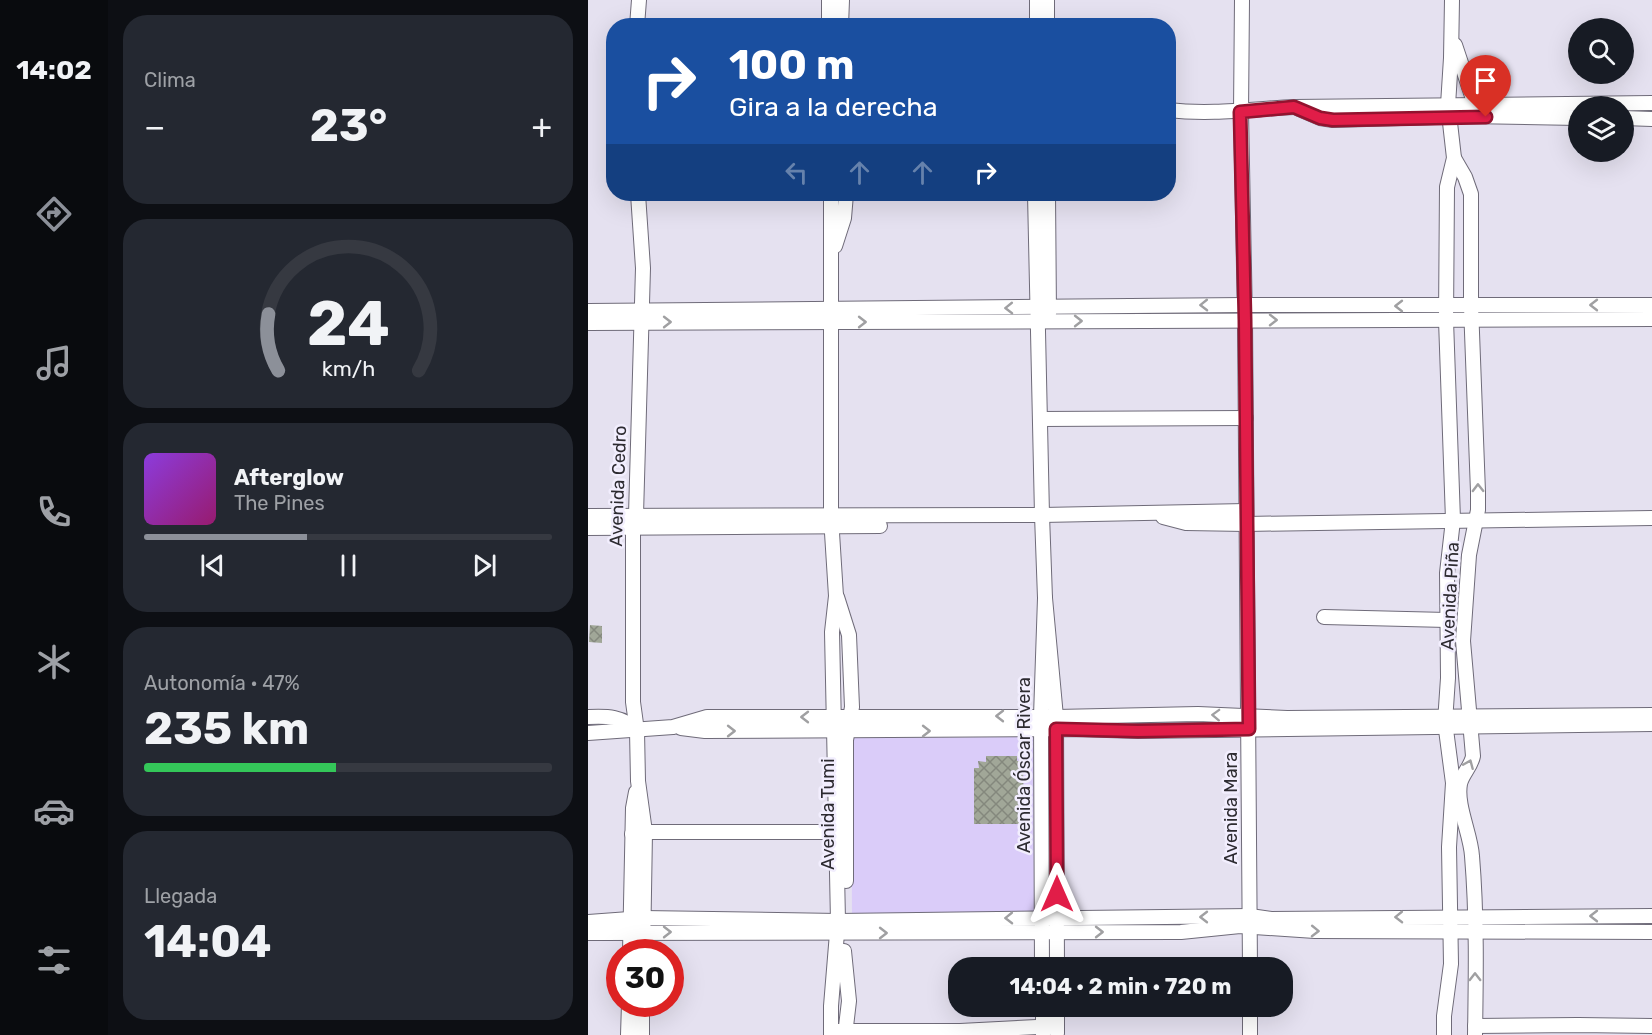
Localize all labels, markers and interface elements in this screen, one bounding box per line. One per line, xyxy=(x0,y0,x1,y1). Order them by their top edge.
map controls xyxy=(1568,18,1634,162)
button: search xyxy=(1568,18,1634,84)
text: 100 m xyxy=(729,40,854,90)
icon: right xyxy=(630,42,708,120)
text: 14:02 xyxy=(16,54,92,86)
pin xyxy=(1460,55,1511,117)
icon: arrive xyxy=(1469,64,1502,97)
text: Clima xyxy=(144,68,196,92)
text: Gira a la derecha xyxy=(729,91,938,123)
button: layers xyxy=(1568,96,1634,162)
text: 23° xyxy=(310,99,387,152)
text: − xyxy=(144,107,165,146)
text: + xyxy=(531,107,552,146)
icon: left xyxy=(780,156,813,189)
icon: ahead xyxy=(843,156,876,189)
icon: ahead xyxy=(906,156,939,189)
icon: right xyxy=(969,156,1002,189)
icon: directions xyxy=(33,193,75,235)
text: 24 xyxy=(307,287,389,361)
one-way arrow xyxy=(1199,299,1208,311)
one-way arrow xyxy=(1589,299,1598,311)
one-way arrow xyxy=(1394,300,1403,312)
one-way arrow xyxy=(1004,302,1013,314)
one-way arrow xyxy=(1269,314,1278,326)
one-way arrow xyxy=(1074,315,1083,327)
one-way arrow xyxy=(663,316,672,328)
one-way arrow xyxy=(858,316,867,328)
icon: music xyxy=(33,342,75,384)
text: km/h xyxy=(321,356,375,381)
street label: Avenida Cedro xyxy=(605,425,631,547)
text: Afterglow xyxy=(234,464,344,491)
one-way arrow xyxy=(1472,484,1484,493)
icon: phone xyxy=(33,491,75,533)
text: The Pines xyxy=(234,491,325,515)
street label: Avenida Piña xyxy=(1436,541,1464,651)
icon: previous xyxy=(196,549,229,582)
icon: pause xyxy=(332,549,365,582)
icon: next xyxy=(468,549,501,582)
icon: climate xyxy=(33,641,75,683)
text: Autonomía · 47% xyxy=(144,671,300,695)
street label: Avenida Óscar Rivera xyxy=(1013,677,1035,853)
text: 235 km xyxy=(144,702,309,755)
one-way arrow xyxy=(1211,709,1220,721)
one-way arrow xyxy=(995,710,1004,722)
one-way arrow xyxy=(800,711,809,723)
one-way arrow xyxy=(726,725,735,737)
one-way arrow xyxy=(921,725,930,737)
street label: Avenida Mara xyxy=(1220,752,1242,864)
street label: Avenida Tumi xyxy=(817,758,839,870)
one-way arrow xyxy=(1462,760,1475,770)
icon: car xyxy=(33,790,75,832)
position arrow xyxy=(1025,862,1089,926)
text: Llegada xyxy=(144,884,217,908)
one-way arrow xyxy=(1589,910,1598,922)
one-way arrow xyxy=(1199,911,1208,923)
one-way arrow xyxy=(1394,911,1403,924)
one-way arrow xyxy=(1004,912,1013,924)
text: 14:04 xyxy=(144,915,272,968)
one-way arrow xyxy=(1310,924,1319,937)
one-way arrow xyxy=(663,926,672,938)
one-way arrow xyxy=(1095,926,1104,938)
one-way arrow xyxy=(879,927,888,939)
icon: filters xyxy=(33,939,75,981)
speed limit sign: 30 xyxy=(606,939,684,1017)
one-way arrow xyxy=(1469,972,1481,981)
text: 14:04 · 2 min · 720 m xyxy=(1010,973,1231,1000)

